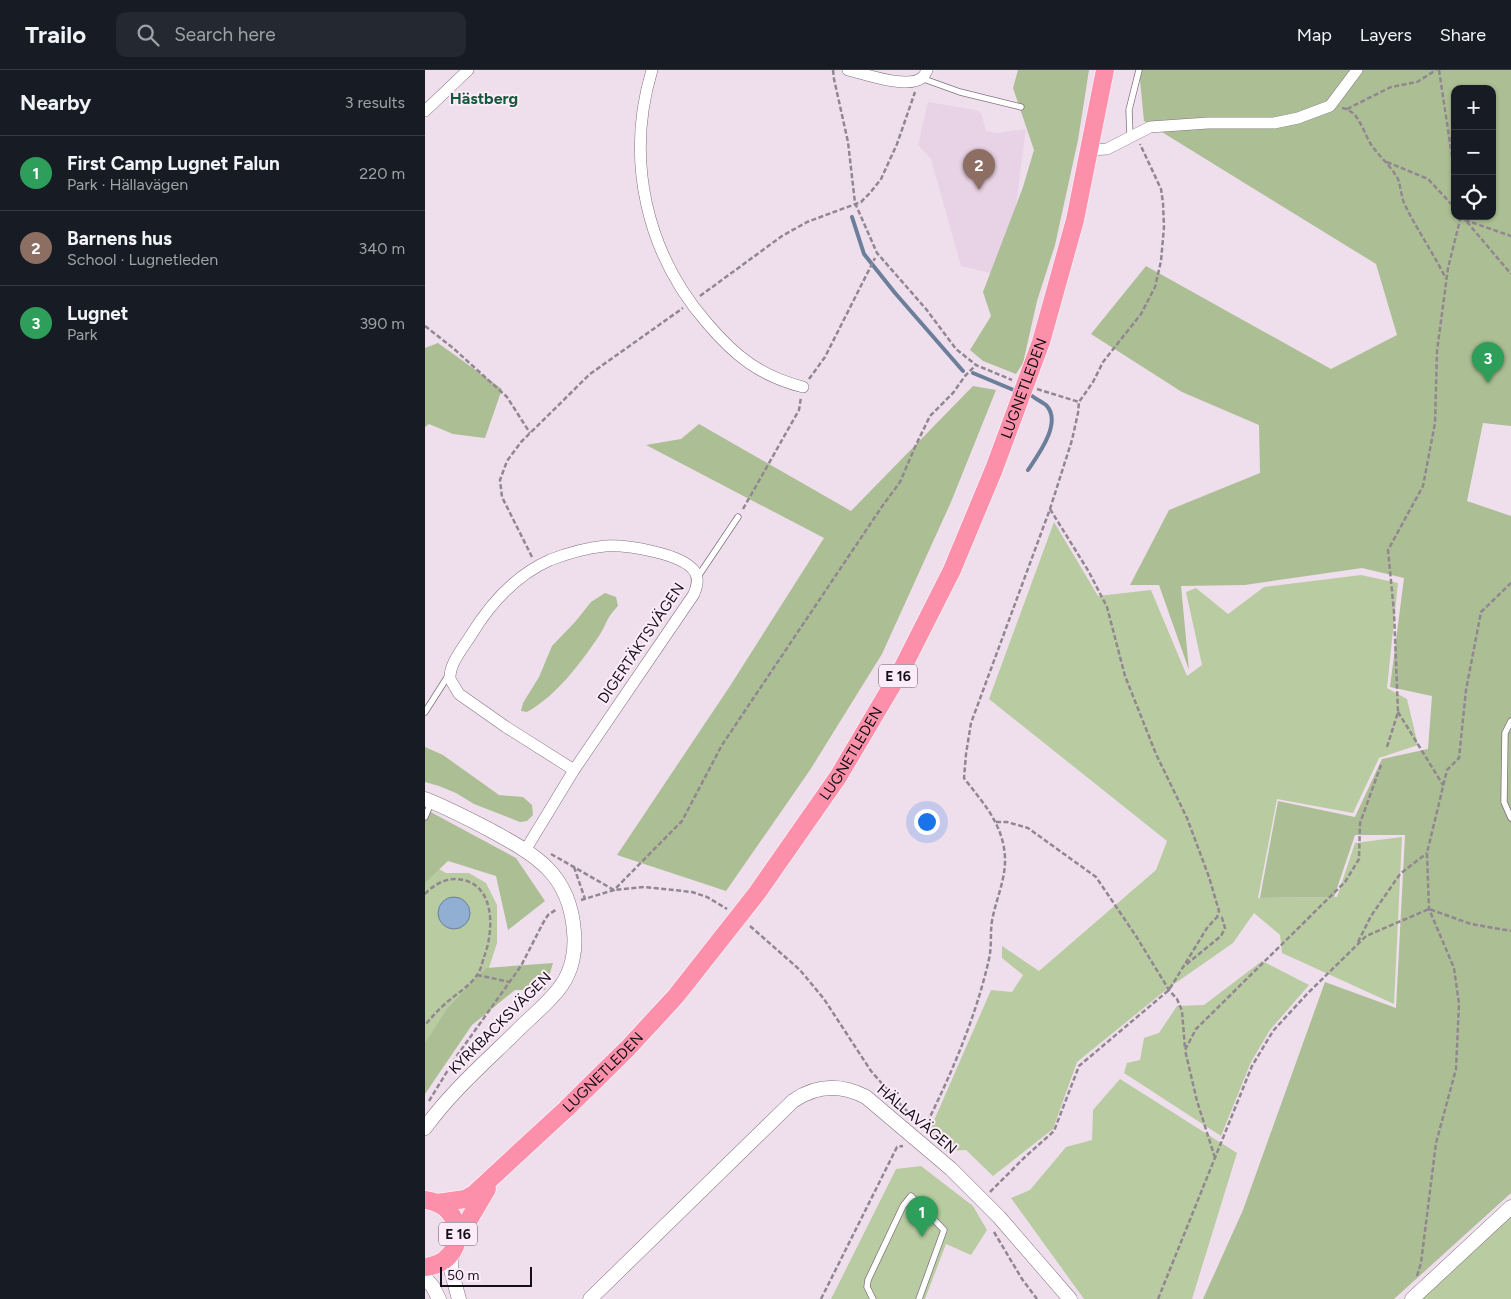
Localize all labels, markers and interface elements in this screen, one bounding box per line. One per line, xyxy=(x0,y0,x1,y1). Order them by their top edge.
search box xyxy=(116,12,466,57)
text: Trailo xyxy=(25,20,86,49)
icon: search xyxy=(134,21,162,49)
text: Search here xyxy=(174,23,276,46)
text: Map xyxy=(1297,24,1332,46)
text: Layers xyxy=(1360,24,1412,46)
text: Share xyxy=(1440,24,1486,46)
map controls xyxy=(1451,85,1496,220)
button: + xyxy=(1451,85,1496,130)
district label: Hästberg xyxy=(450,89,518,108)
text: Nearby xyxy=(20,90,91,115)
text: 3 results xyxy=(345,93,405,112)
button: − xyxy=(1451,130,1496,175)
pin: 2 xyxy=(963,149,995,190)
text: First Camp Lugnet Falun xyxy=(67,152,280,175)
text: 1 xyxy=(33,164,39,183)
text: 220 m xyxy=(359,164,405,183)
text: Park · Hällavägen xyxy=(67,175,188,194)
button: locate xyxy=(1451,175,1496,220)
text: Barnens hus xyxy=(67,227,172,250)
text: 2 xyxy=(31,239,41,258)
text: 340 m xyxy=(359,239,405,258)
text: School · Lugnetleden xyxy=(67,250,218,269)
text: Lugnet xyxy=(67,302,128,325)
text: 3 xyxy=(32,314,40,333)
text: 390 m xyxy=(359,314,405,333)
text: Park xyxy=(67,325,97,344)
street label: LUGNETLEDEN xyxy=(997,335,1051,441)
pin: 3 xyxy=(1472,342,1504,383)
street label: DIGERTÄKTSVÄGEN xyxy=(594,579,688,707)
road number: E 16 xyxy=(879,664,917,688)
street label: LUGNETLEDEN xyxy=(816,704,886,804)
your location xyxy=(914,809,940,835)
street label: KYRKBACKSVÄGEN xyxy=(445,968,555,1078)
street label: LUGNETLEDEN xyxy=(559,1028,647,1116)
street label: HÄLLAVÄGEN xyxy=(873,1080,961,1158)
pin: 1 xyxy=(906,1196,938,1237)
road number: E 16 xyxy=(439,1222,477,1246)
scale bar xyxy=(440,1264,533,1287)
text: 50 m xyxy=(447,1267,479,1284)

